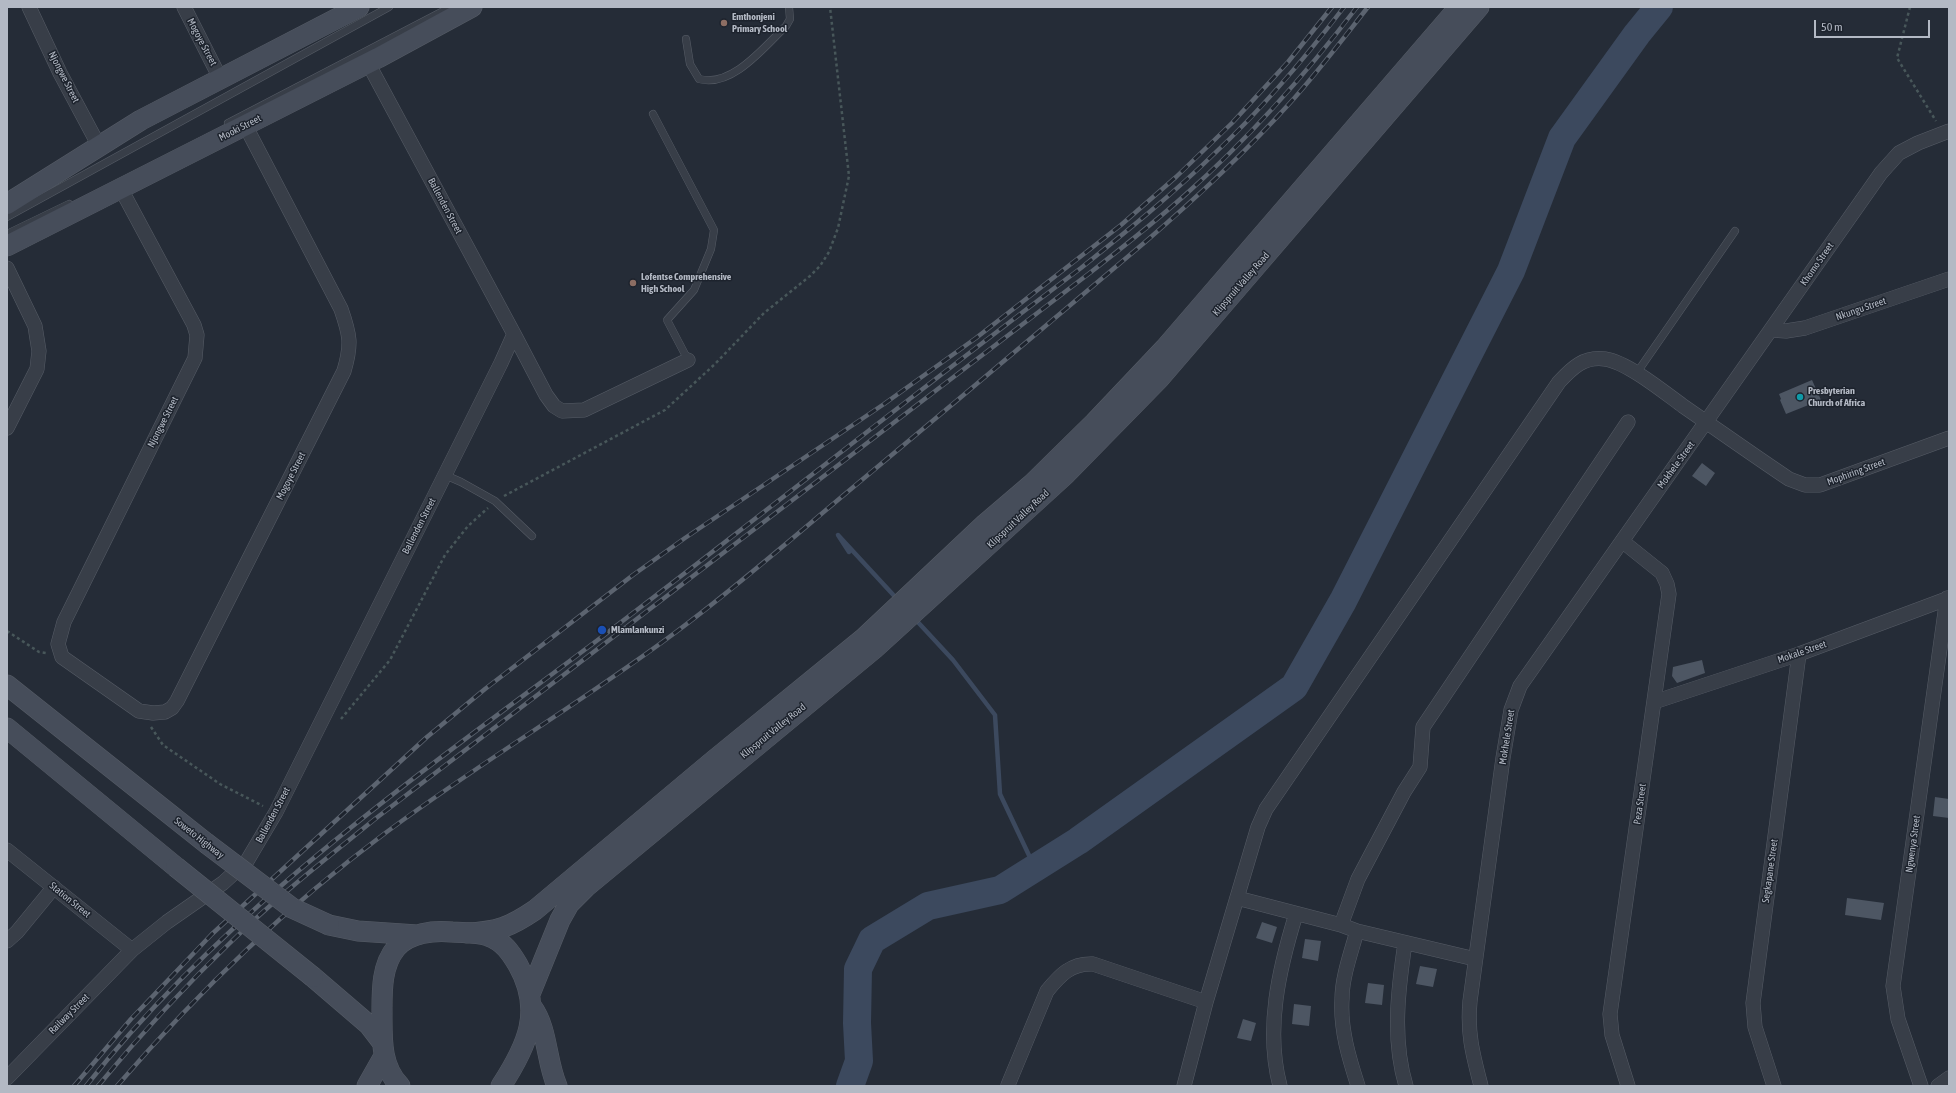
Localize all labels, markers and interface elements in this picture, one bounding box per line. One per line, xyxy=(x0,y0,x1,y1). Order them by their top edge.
place label: Emthonjeni Primary School xyxy=(732,11,787,34)
scale bar xyxy=(1816,12,1932,38)
street label: Mogoye Street xyxy=(185,16,219,68)
marker: Emthonjeni Primary School xyxy=(719,18,729,28)
text: 50 m xyxy=(1821,20,1843,34)
street label: Njongwe Street xyxy=(46,49,82,105)
street label: Mooki Street xyxy=(217,112,263,144)
street label: Ballenden Street xyxy=(425,176,465,236)
street label: Khomo Street xyxy=(1798,240,1836,288)
street label: Klipspruit Valley Road xyxy=(1210,250,1272,318)
place label: Lofentse Comprehensive High School xyxy=(641,271,731,294)
marker: Lofentse Comprehensive High School xyxy=(628,278,638,288)
street label: Nkungu Street xyxy=(1834,295,1888,323)
place label: Presbyterian Church of Africa xyxy=(1808,385,1865,408)
marker: Presbyterian Church of Africa xyxy=(1795,392,1805,402)
street label: Njongwe Street xyxy=(145,394,181,450)
street label: Mokhele Street xyxy=(1655,439,1697,491)
street label: Mogoye Street xyxy=(274,450,308,502)
street label: Mophiring Street xyxy=(1825,456,1887,488)
street label: Klipspruit Valley Road xyxy=(984,487,1052,551)
street label: Ballenden Street xyxy=(400,496,438,556)
marker: Mlamlankunzi xyxy=(596,624,608,636)
place label: Mlamlankunzi xyxy=(611,624,664,636)
street label: Mokale Street xyxy=(1776,638,1828,666)
street label: Klipspruit Valley Road xyxy=(738,701,808,761)
street label: Mokhele Street xyxy=(1497,709,1517,765)
street label: Peza Street xyxy=(1631,783,1649,825)
street label: Ballenden Street xyxy=(253,785,293,845)
street label: Soweto Highway xyxy=(172,815,226,861)
street label: Ngwenya Street xyxy=(1903,815,1923,873)
street label: Segkapane Street xyxy=(1760,838,1780,904)
street label: Station Street xyxy=(47,880,93,920)
street label: Railway Street xyxy=(46,991,92,1037)

